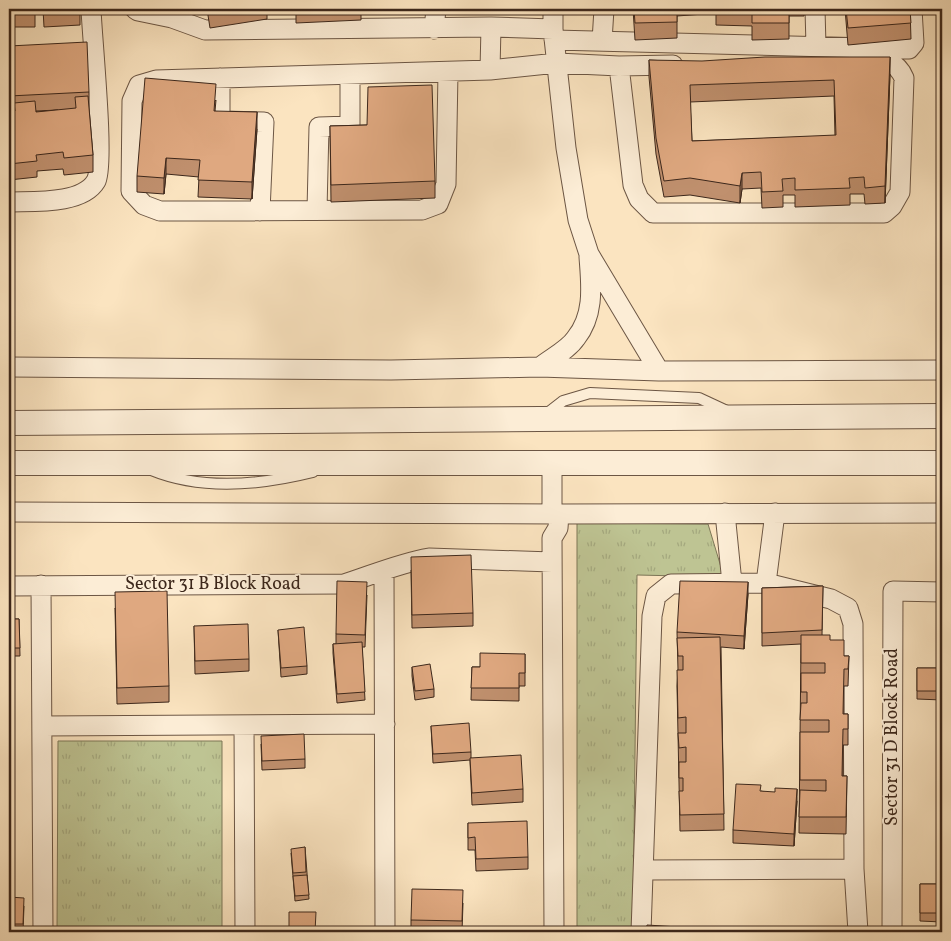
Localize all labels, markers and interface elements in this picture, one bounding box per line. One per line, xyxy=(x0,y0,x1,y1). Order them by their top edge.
street label: Sector 31 B Block Road xyxy=(125,572,301,597)
street label: Sector 31 D Block Road xyxy=(880,648,905,826)

